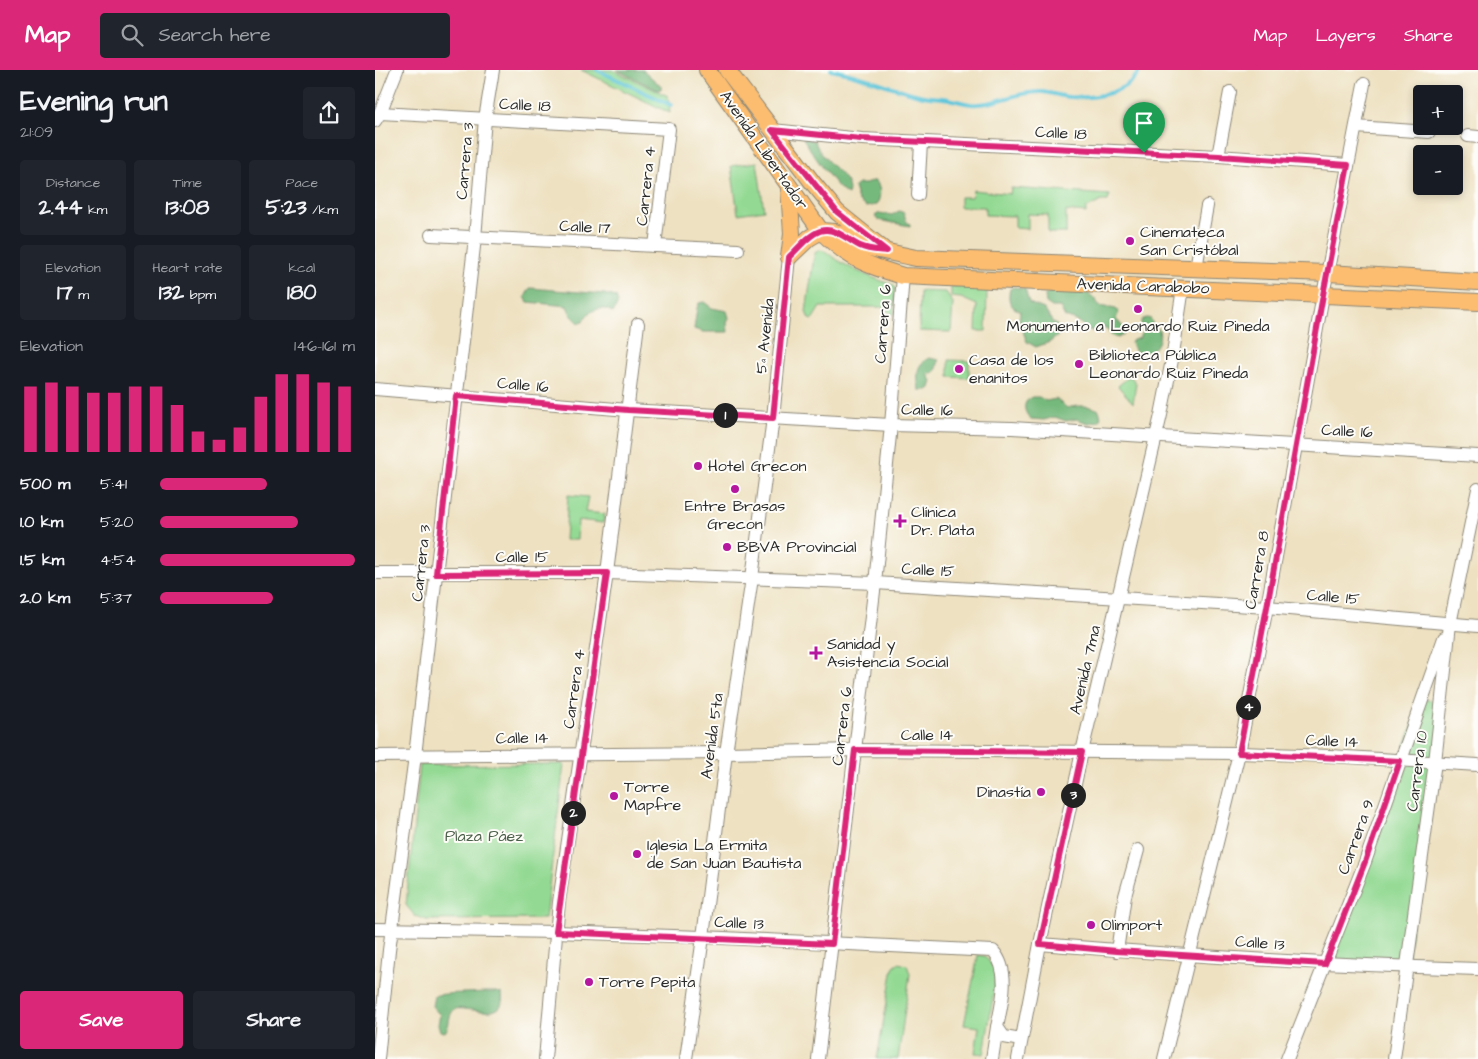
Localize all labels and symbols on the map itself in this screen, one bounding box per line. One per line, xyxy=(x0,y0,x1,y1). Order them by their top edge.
street label: Avenida Libertador xyxy=(715,86,814,214)
street label: Calle 18 xyxy=(498,93,552,117)
pin xyxy=(1123,102,1165,153)
street label: Calle 18 xyxy=(1034,121,1088,145)
street label: Carrera 3 xyxy=(451,122,479,200)
street label: Carrera 4 xyxy=(631,145,661,227)
street label: Calle 17 xyxy=(559,215,611,239)
place label: Cinemateca San Cristóbal xyxy=(1140,221,1239,261)
marker: Cinemateca San Cristóbal xyxy=(1124,235,1136,247)
street label: Avenida Carabobo xyxy=(1076,273,1210,299)
street label: Carrera 6 xyxy=(869,284,897,364)
street label: 5ª Avenida xyxy=(750,297,780,375)
marker: Monumento a Leonardo Ruiz Pineda xyxy=(1132,303,1144,315)
place label: Monumento a Leonardo Ruiz Pineda xyxy=(1006,315,1270,337)
place label: Biblioteca Pública Leonardo Ruiz Pineda xyxy=(1089,344,1248,384)
place label: Casa de los enanitos xyxy=(969,349,1054,389)
marker: Biblioteca Pública Leonardo Ruiz Pineda xyxy=(1073,358,1085,370)
marker: Casa de los enanitos xyxy=(953,363,965,375)
street label: Calle 16 xyxy=(496,372,550,398)
street label: Calle 16 xyxy=(901,399,953,421)
pin: 1 xyxy=(713,402,737,428)
street label: Calle 16 xyxy=(1321,419,1373,443)
place label: Hotel Grecon xyxy=(708,455,806,477)
marker: Hotel Grecon xyxy=(692,460,704,472)
marker: Entre Brasas Grecon xyxy=(729,483,741,495)
place label: Entre Brasas Grecon xyxy=(685,495,785,535)
place label: Clínica Dr. Plata xyxy=(911,501,974,541)
marker: Clínica Dr. Plata xyxy=(893,514,907,528)
street label: Carrera 3 xyxy=(406,523,436,603)
street label: Carrera 8 xyxy=(1239,529,1275,611)
place label: BBVA Provincial xyxy=(737,536,856,558)
marker: BBVA Provincial xyxy=(721,541,733,553)
street label: Calle 15 xyxy=(496,546,549,568)
street label: Calle 15 xyxy=(901,558,956,582)
street label: Calle 15 xyxy=(1306,584,1361,610)
street label: Avenida 7ma xyxy=(1064,623,1106,717)
place label: Sanidad y Asistencia Social xyxy=(827,633,948,673)
marker: Sanidad y Asistencia Social xyxy=(809,646,823,660)
street label: Carrera 4 xyxy=(558,648,590,730)
street label: Carrera 6 xyxy=(826,685,858,767)
street label: Avenida 5ta xyxy=(695,692,729,780)
pin: 4 xyxy=(1235,694,1261,720)
street label: Calle 14 xyxy=(901,724,953,746)
street label: Calle 14 xyxy=(496,727,549,749)
street label: Calle 14 xyxy=(1305,729,1359,753)
street label: Carrera 10 xyxy=(1401,729,1433,813)
place label: Torre Mapfre xyxy=(624,776,682,816)
place label: Dinastía xyxy=(977,781,1031,803)
pin: 3 xyxy=(1061,782,1085,808)
marker: Dinastía xyxy=(1035,786,1047,798)
marker: Torre Mapfre xyxy=(608,790,620,802)
street label: Carrera 9 xyxy=(1332,796,1380,878)
pin: 2 xyxy=(561,800,585,826)
park label: Plaza Páez xyxy=(445,825,523,847)
place label: Iglesia La Ermita de San Juan Bautista xyxy=(647,834,801,874)
marker: Iglesia La Ermita de San Juan Bautista xyxy=(631,848,643,860)
street label: Calle 13 xyxy=(714,911,764,935)
place label: Olimport xyxy=(1101,914,1163,936)
marker: Olimport xyxy=(1085,919,1097,931)
street label: Calle 13 xyxy=(1234,930,1286,956)
place label: Torre Pepita xyxy=(599,971,695,993)
marker: Torre Pepita xyxy=(583,976,595,988)

